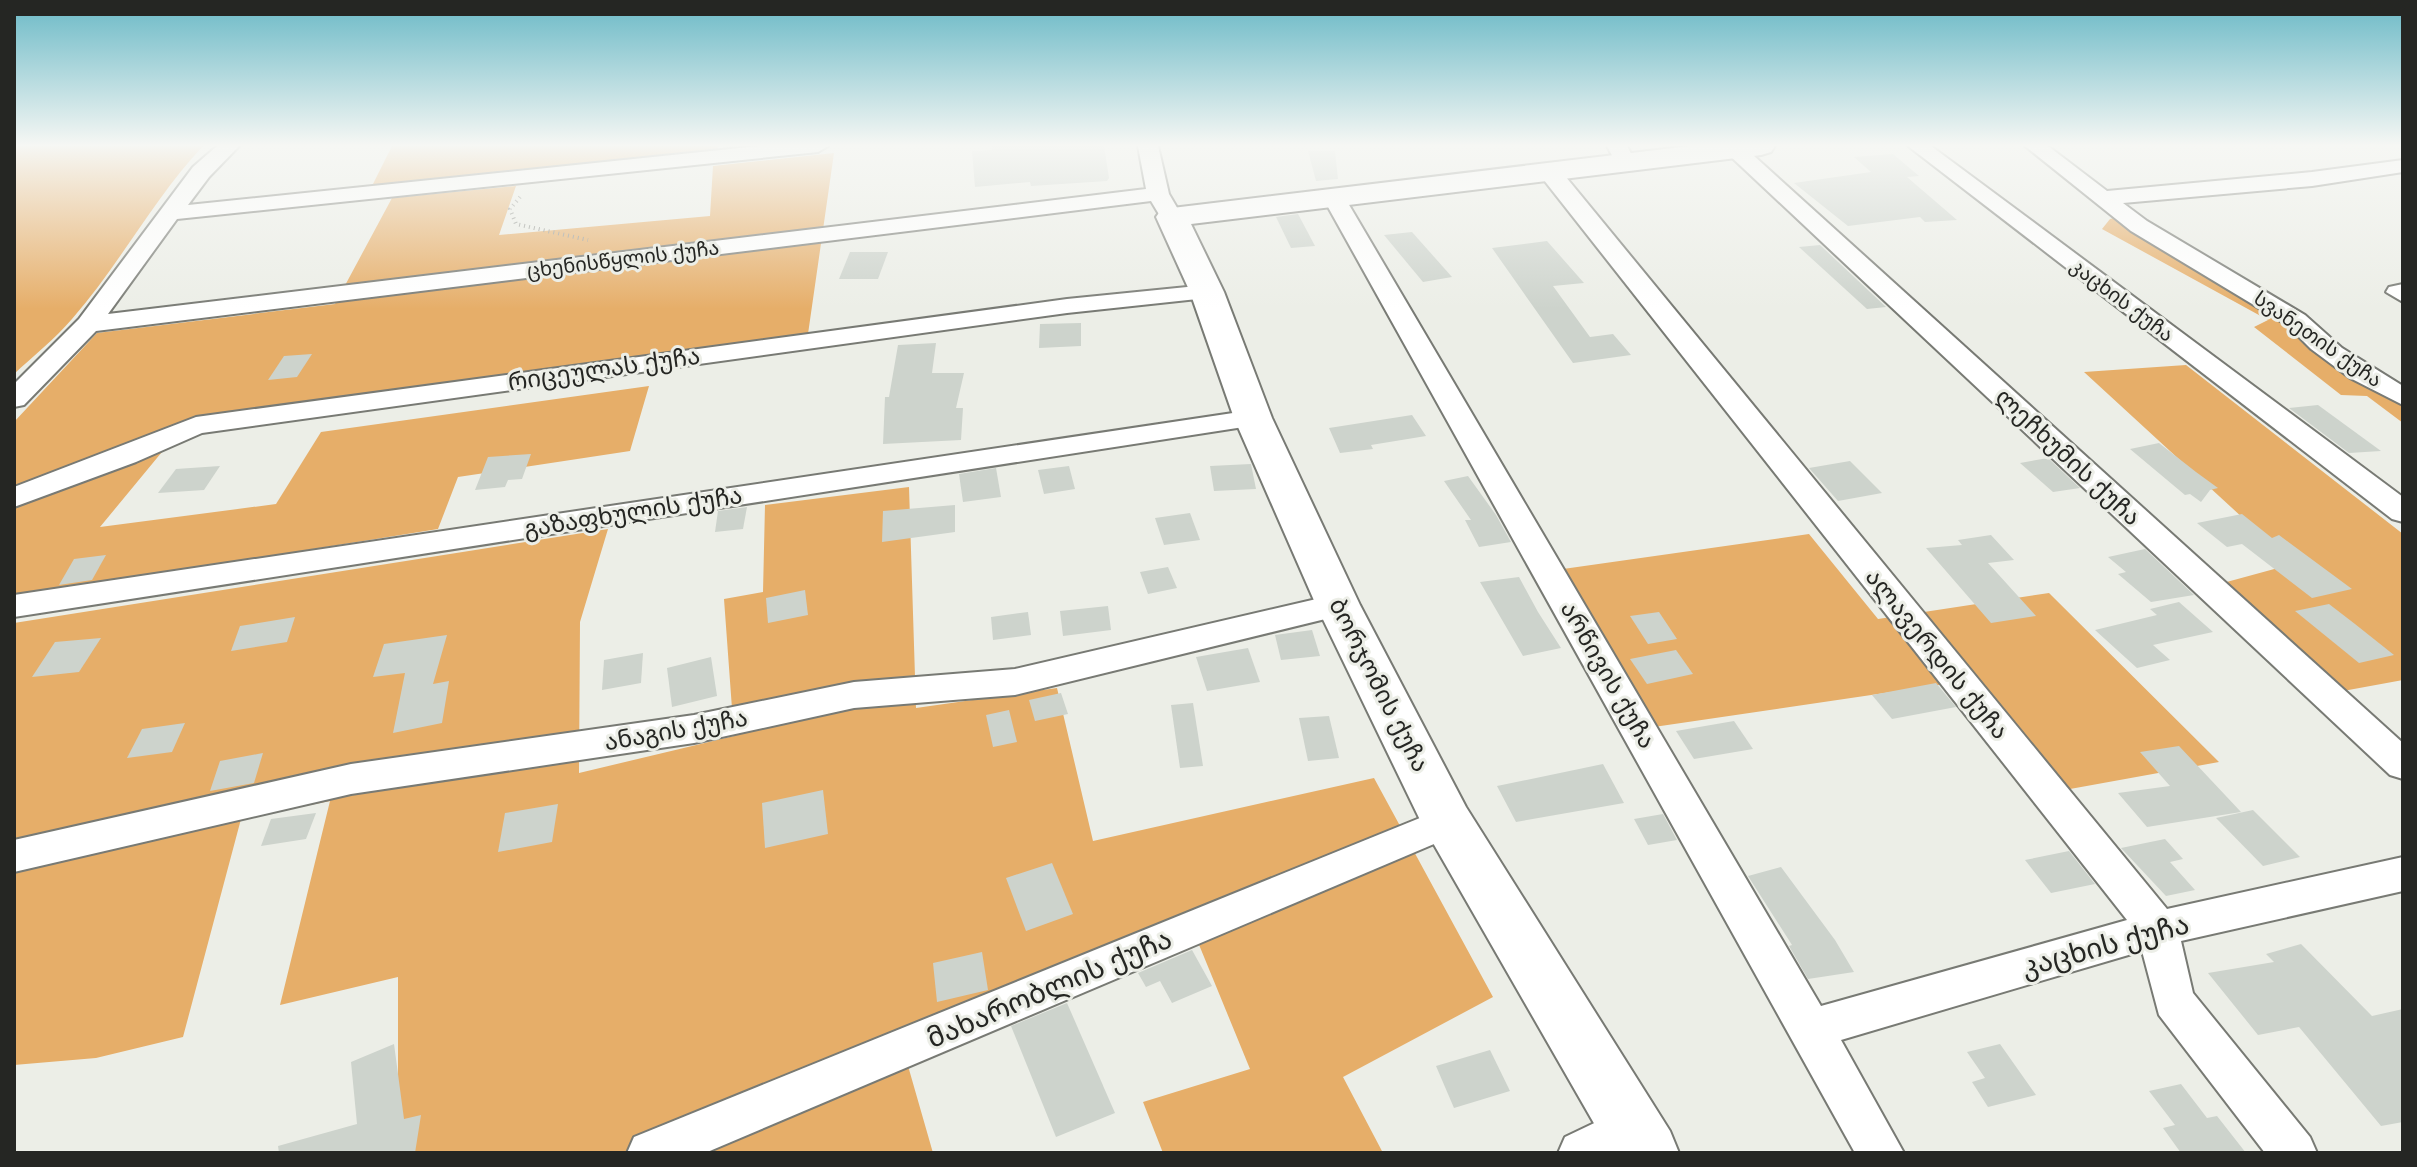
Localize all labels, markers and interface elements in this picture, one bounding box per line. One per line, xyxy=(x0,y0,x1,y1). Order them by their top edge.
street label: ცხენისწყლის ქუჩა xyxy=(525,235,721,284)
street label: კაცხის ქუჩა xyxy=(2066,253,2178,347)
street label: სვანეთის ქუჩა xyxy=(2249,286,2387,392)
street label: რიცეულას ქუჩა xyxy=(506,342,702,396)
street label: ლეჩხუმის ქუჩა xyxy=(1990,383,2146,531)
street label: გაზაფხულის ქუჩა xyxy=(522,481,744,543)
street label: ალავერდის ქუჩა xyxy=(1860,563,2014,745)
street label: ბორჯომის ქუჩა xyxy=(1323,594,1435,776)
street label: არწივის ქუჩა xyxy=(1555,597,1661,753)
street label: ანაგის ქუჩა xyxy=(602,704,750,756)
street label: კაცხის ქუჩა xyxy=(2018,907,2193,984)
street label: მახარობლის ქუჩა xyxy=(922,922,1177,1055)

